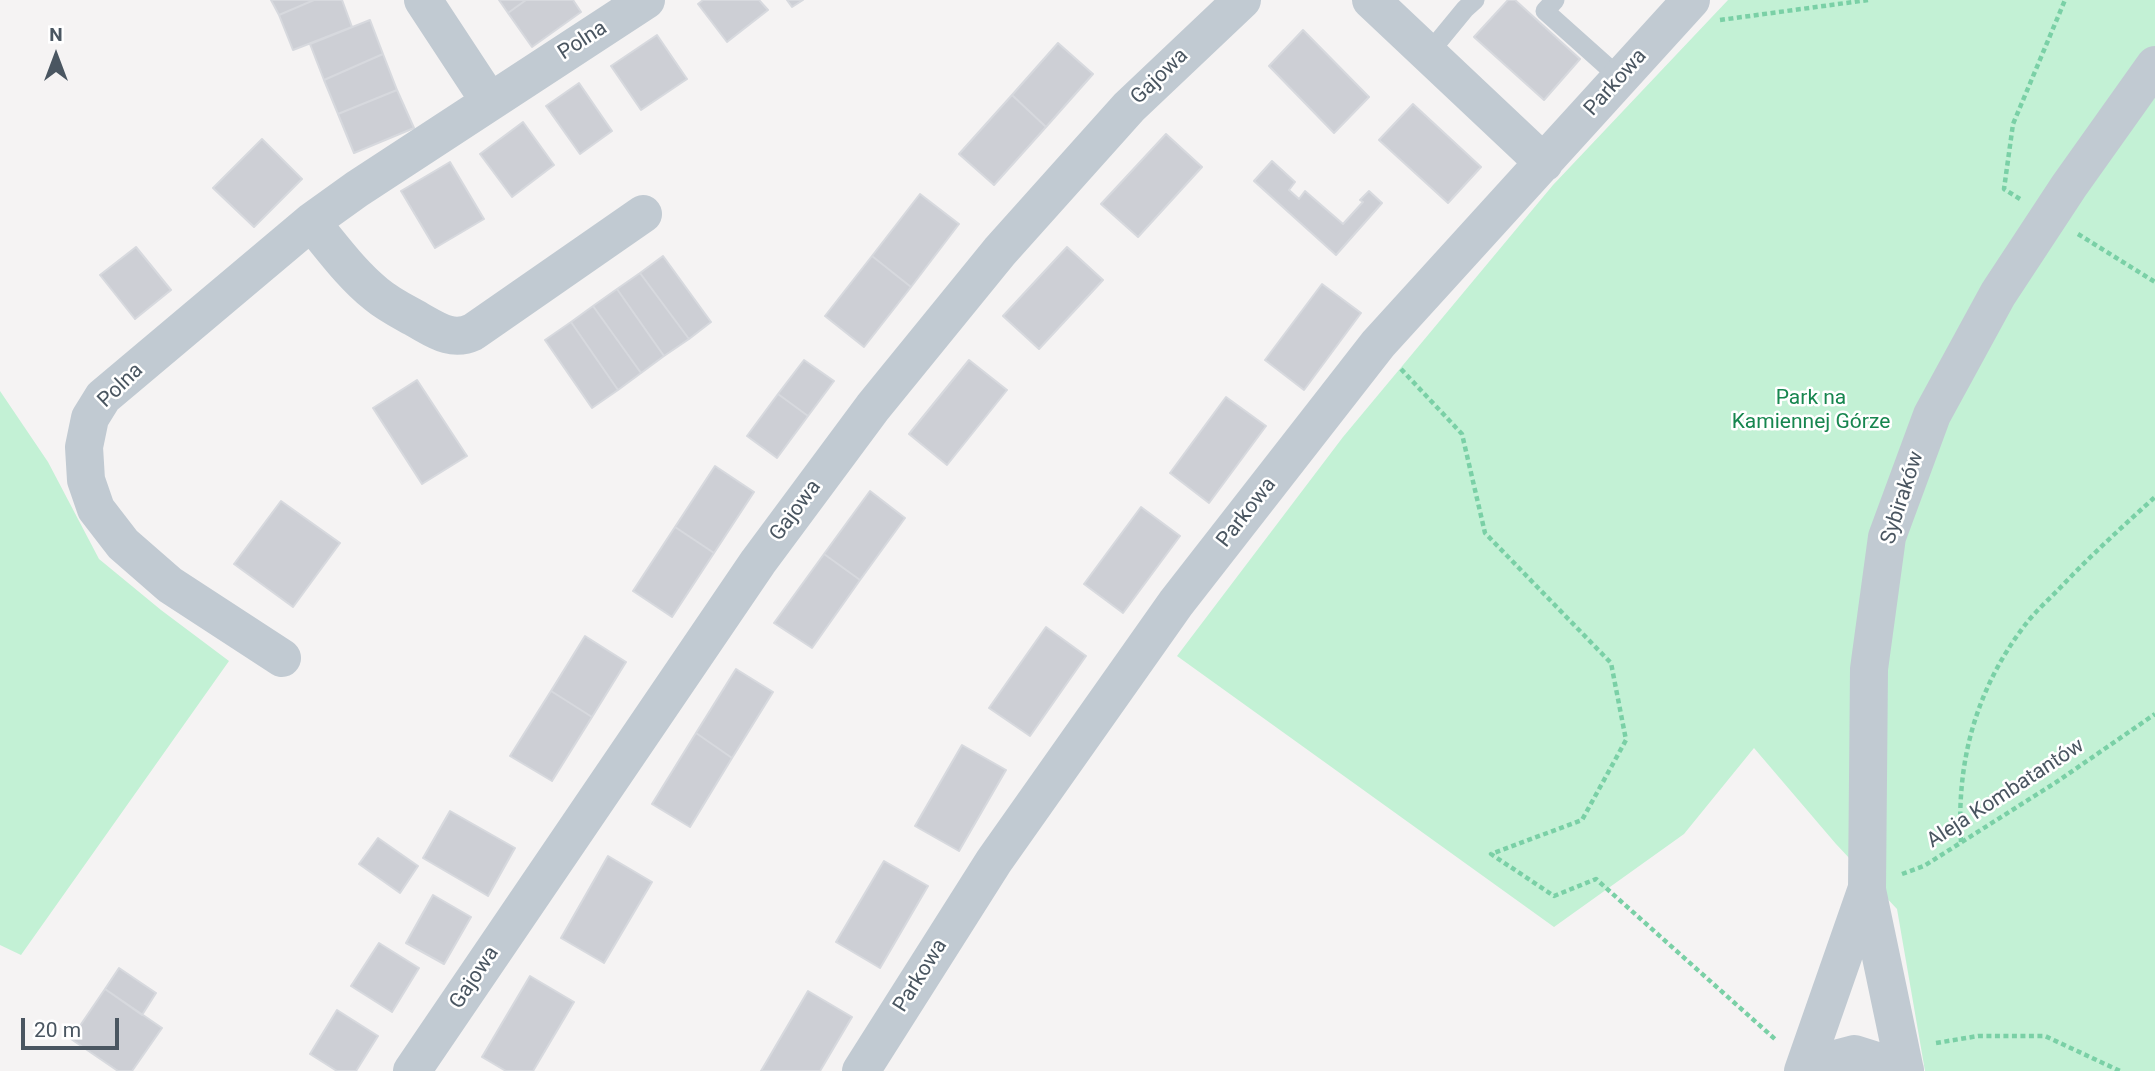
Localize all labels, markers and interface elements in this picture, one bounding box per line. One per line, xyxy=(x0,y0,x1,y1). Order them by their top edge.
street label: Polna xyxy=(554,16,612,66)
north arrow xyxy=(21,21,91,91)
text: N xyxy=(49,23,63,46)
street label: Gajowa xyxy=(1126,44,1194,110)
street label: Parkowa xyxy=(1579,44,1653,122)
street label: Polna xyxy=(93,358,149,414)
park label: Park na Kamiennej Górze xyxy=(1732,386,1890,436)
street label: Sybiraków xyxy=(1876,449,1930,547)
street label: Parkowa xyxy=(1212,473,1282,553)
street label: Gajowa xyxy=(765,475,827,547)
street label: Aleja Kombatantów xyxy=(1923,734,2089,854)
street label: Parkowa xyxy=(889,935,953,1017)
street label: Gajowa xyxy=(445,942,505,1014)
scale bar xyxy=(24,1004,122,1048)
text: 20 m xyxy=(34,1018,81,1042)

